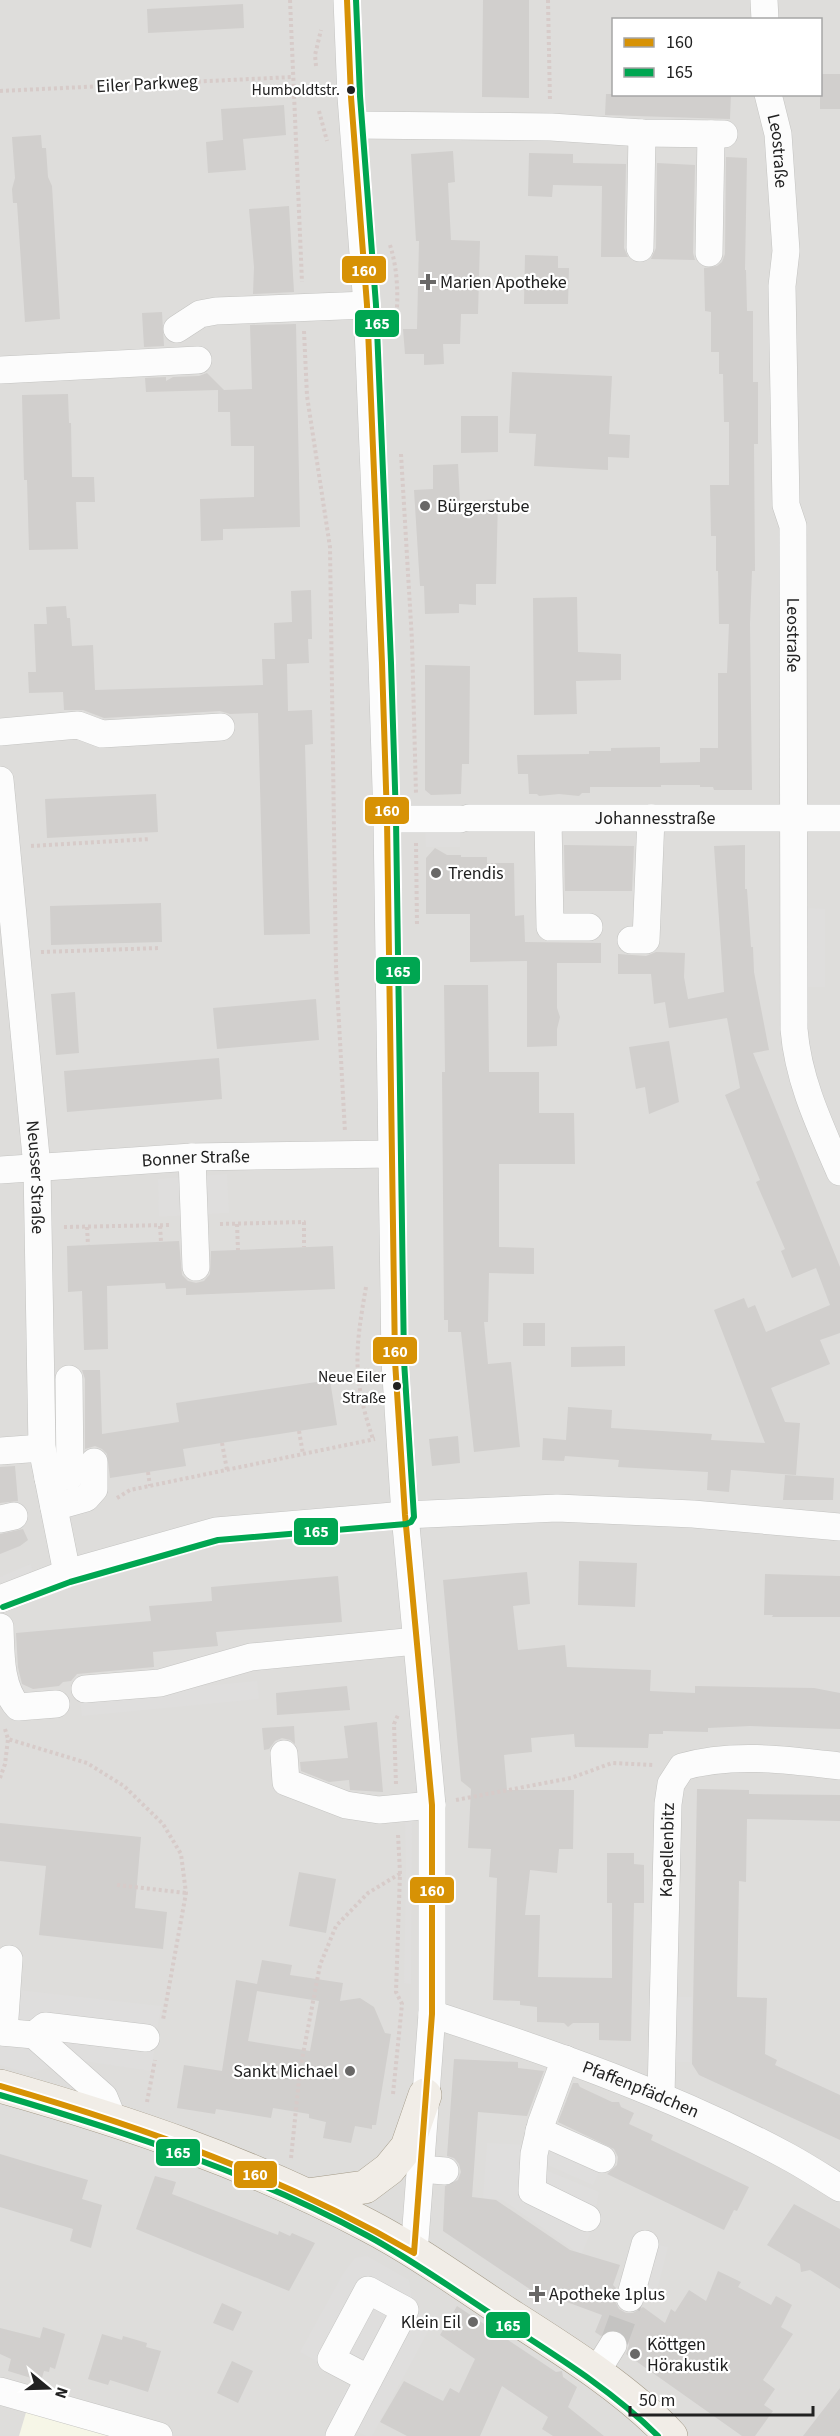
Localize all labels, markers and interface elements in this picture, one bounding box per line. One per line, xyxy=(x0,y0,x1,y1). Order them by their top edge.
legend xyxy=(612,18,822,96)
text: 160 xyxy=(666,30,693,55)
text: 165 xyxy=(666,60,693,85)
street label: Eiler Parkweg xyxy=(96,69,198,99)
place label: Humboldtstr. xyxy=(251,79,340,101)
marker: Humboldtstr. xyxy=(345,84,357,96)
street label: Leostraße xyxy=(761,111,794,189)
line badge: 160 xyxy=(341,255,387,284)
text: 160 xyxy=(351,260,377,282)
place label: Marien Apotheke xyxy=(440,270,567,295)
marker: Marien Apotheke xyxy=(421,275,435,289)
line badge: 165 xyxy=(354,309,400,338)
text: 165 xyxy=(364,313,390,335)
place label: Bürgerstube xyxy=(437,494,529,519)
marker: Bürgerstube xyxy=(418,499,432,513)
street label: Leostraße xyxy=(781,598,806,673)
line badge: 160 xyxy=(364,796,410,825)
text: 160 xyxy=(374,800,400,822)
street label: Johannesstraße xyxy=(595,806,716,831)
place label: Trendis xyxy=(448,861,504,886)
marker: Trendis xyxy=(429,866,443,880)
line badge: 165 xyxy=(375,956,421,985)
text: 165 xyxy=(385,961,411,983)
street label: Neusser Straße xyxy=(20,1119,51,1234)
street label: Bonner Straße xyxy=(141,1144,250,1173)
line badge: 160 xyxy=(372,1336,418,1365)
text: 160 xyxy=(382,1341,408,1363)
place label: Neue Eiler Straße xyxy=(318,1366,386,1409)
marker: Neue Eiler Straße xyxy=(391,1380,403,1392)
line badge: 165 xyxy=(293,1517,339,1546)
text: 165 xyxy=(303,1521,329,1543)
street label: Kapellenbitz xyxy=(653,1802,681,1898)
line badge: 160 xyxy=(409,1876,455,1904)
text: 160 xyxy=(419,1880,445,1902)
street label: Pfaffenpfädchen xyxy=(579,2054,703,2124)
place label: Sankt Michael xyxy=(233,2059,338,2084)
marker: Sankt Michael xyxy=(343,2064,357,2078)
line badge: 165 xyxy=(155,2138,201,2167)
text: 165 xyxy=(165,2142,191,2164)
line badge: 160 xyxy=(233,2160,278,2189)
text: 160 xyxy=(242,2164,268,2186)
place label: Apotheke 1plus xyxy=(549,2282,665,2307)
marker: Apotheke 1plus xyxy=(530,2287,544,2301)
place label: Klein Eil xyxy=(401,2310,461,2335)
line badge: 165 xyxy=(485,2311,531,2339)
marker: Klein Eil xyxy=(466,2315,480,2329)
text: 165 xyxy=(495,2315,521,2337)
place label: Köttgen Hörakustik xyxy=(647,2332,729,2378)
marker: Köttgen Hörakustik xyxy=(628,2347,642,2361)
north arrow xyxy=(18,2358,78,2418)
scale bar xyxy=(630,2379,813,2417)
text: N xyxy=(49,2384,73,2401)
text: 50 m xyxy=(639,2388,675,2413)

